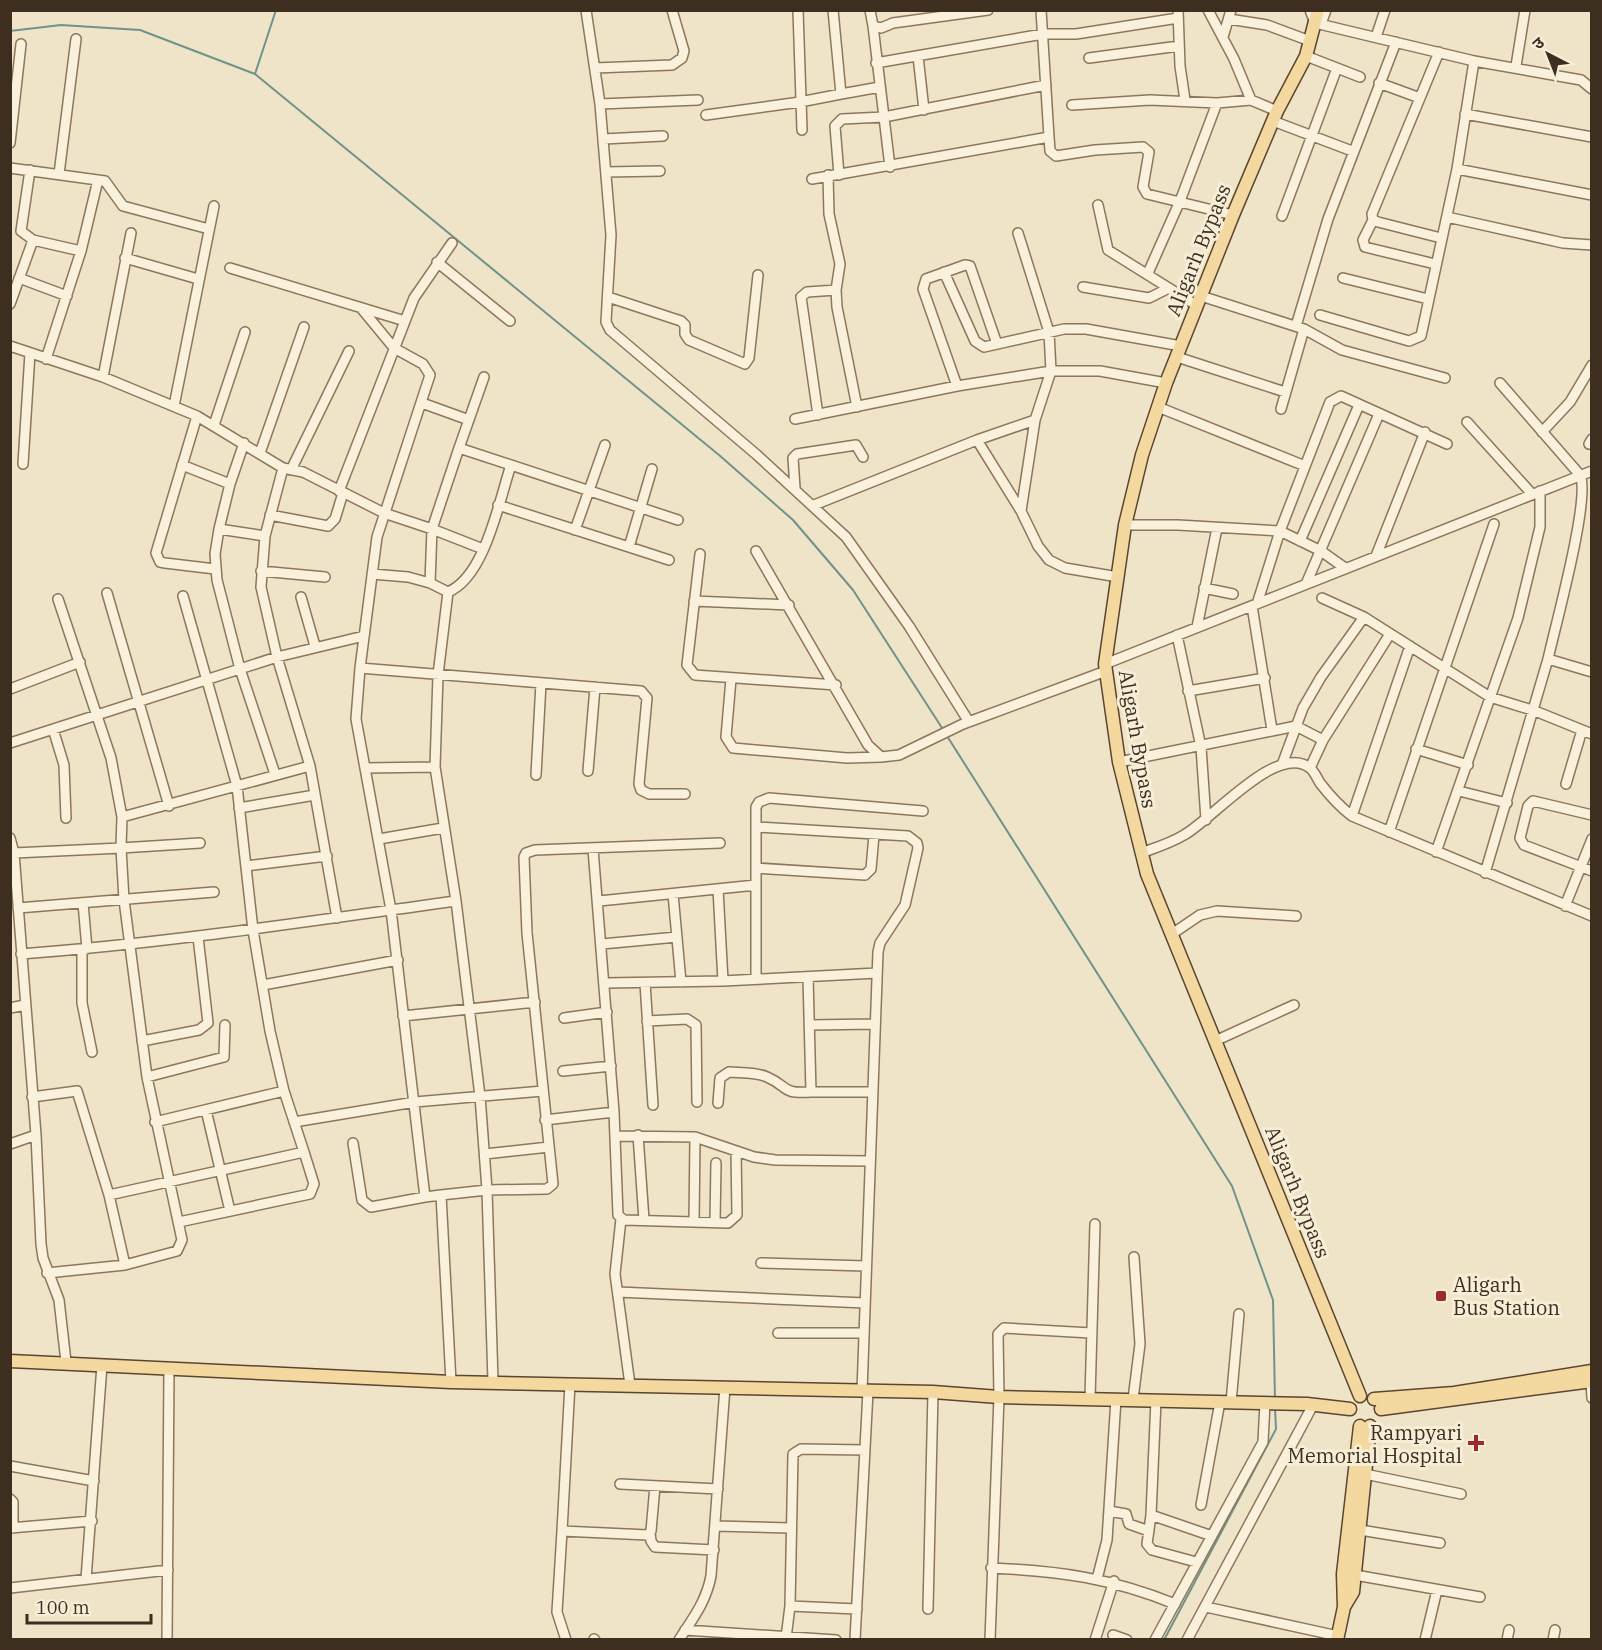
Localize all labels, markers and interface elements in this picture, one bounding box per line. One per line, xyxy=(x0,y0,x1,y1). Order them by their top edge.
north arrow xyxy=(1518,24,1578,84)
text: उ xyxy=(1528,32,1549,53)
street label: Aligarh Bypass xyxy=(1159,180,1237,320)
street label: Aligarh Bypass xyxy=(1113,668,1163,810)
street label: Aligarh Bypass xyxy=(1259,1122,1337,1262)
place label: Aligarh Bus Station xyxy=(1453,1271,1560,1321)
marker: Aligarh Bus Station xyxy=(1434,1289,1448,1303)
place label: Rampyari Memorial Hospital xyxy=(1287,1419,1462,1469)
marker: Rampyari Memorial Hospital xyxy=(1467,1434,1485,1452)
scale bar xyxy=(27,1587,152,1625)
text: 100 m xyxy=(36,1596,90,1619)

